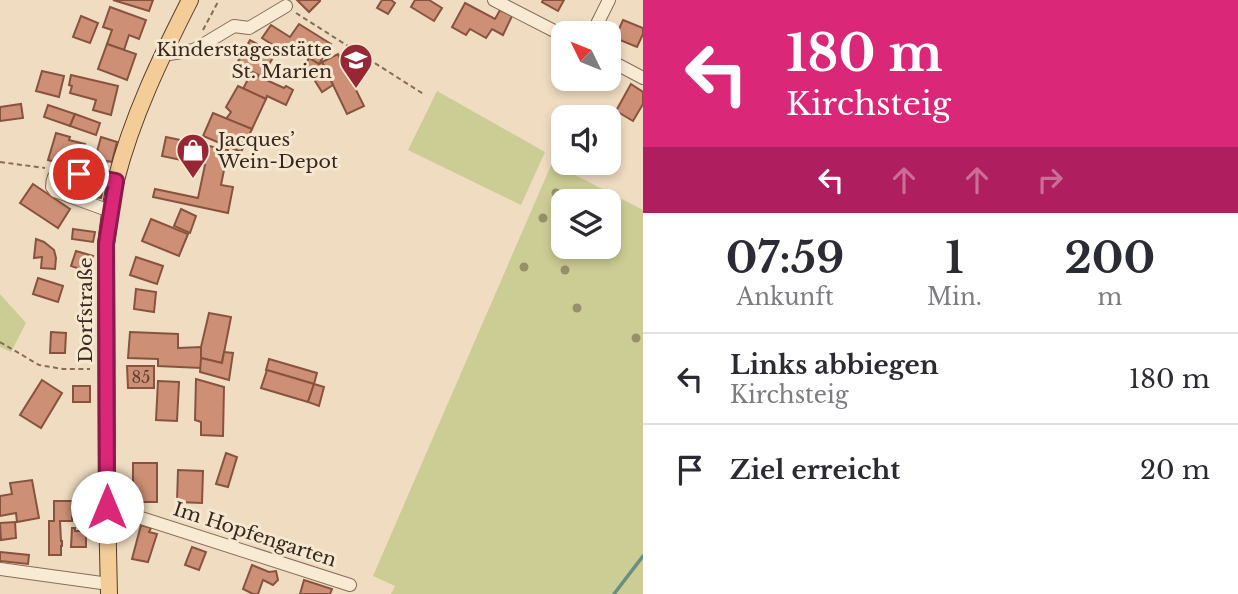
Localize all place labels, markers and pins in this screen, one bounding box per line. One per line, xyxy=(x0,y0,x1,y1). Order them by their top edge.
place label: Kinderstagesstätte St. Marien xyxy=(156,38,332,83)
school or university icon: Kinderstagesstätte St. Marien xyxy=(337,41,375,90)
place label: Jacques’ Wein-Depot xyxy=(215,128,339,173)
shop icon: Jacques’ Wein-Depot xyxy=(174,131,212,180)
pin xyxy=(49,144,109,204)

